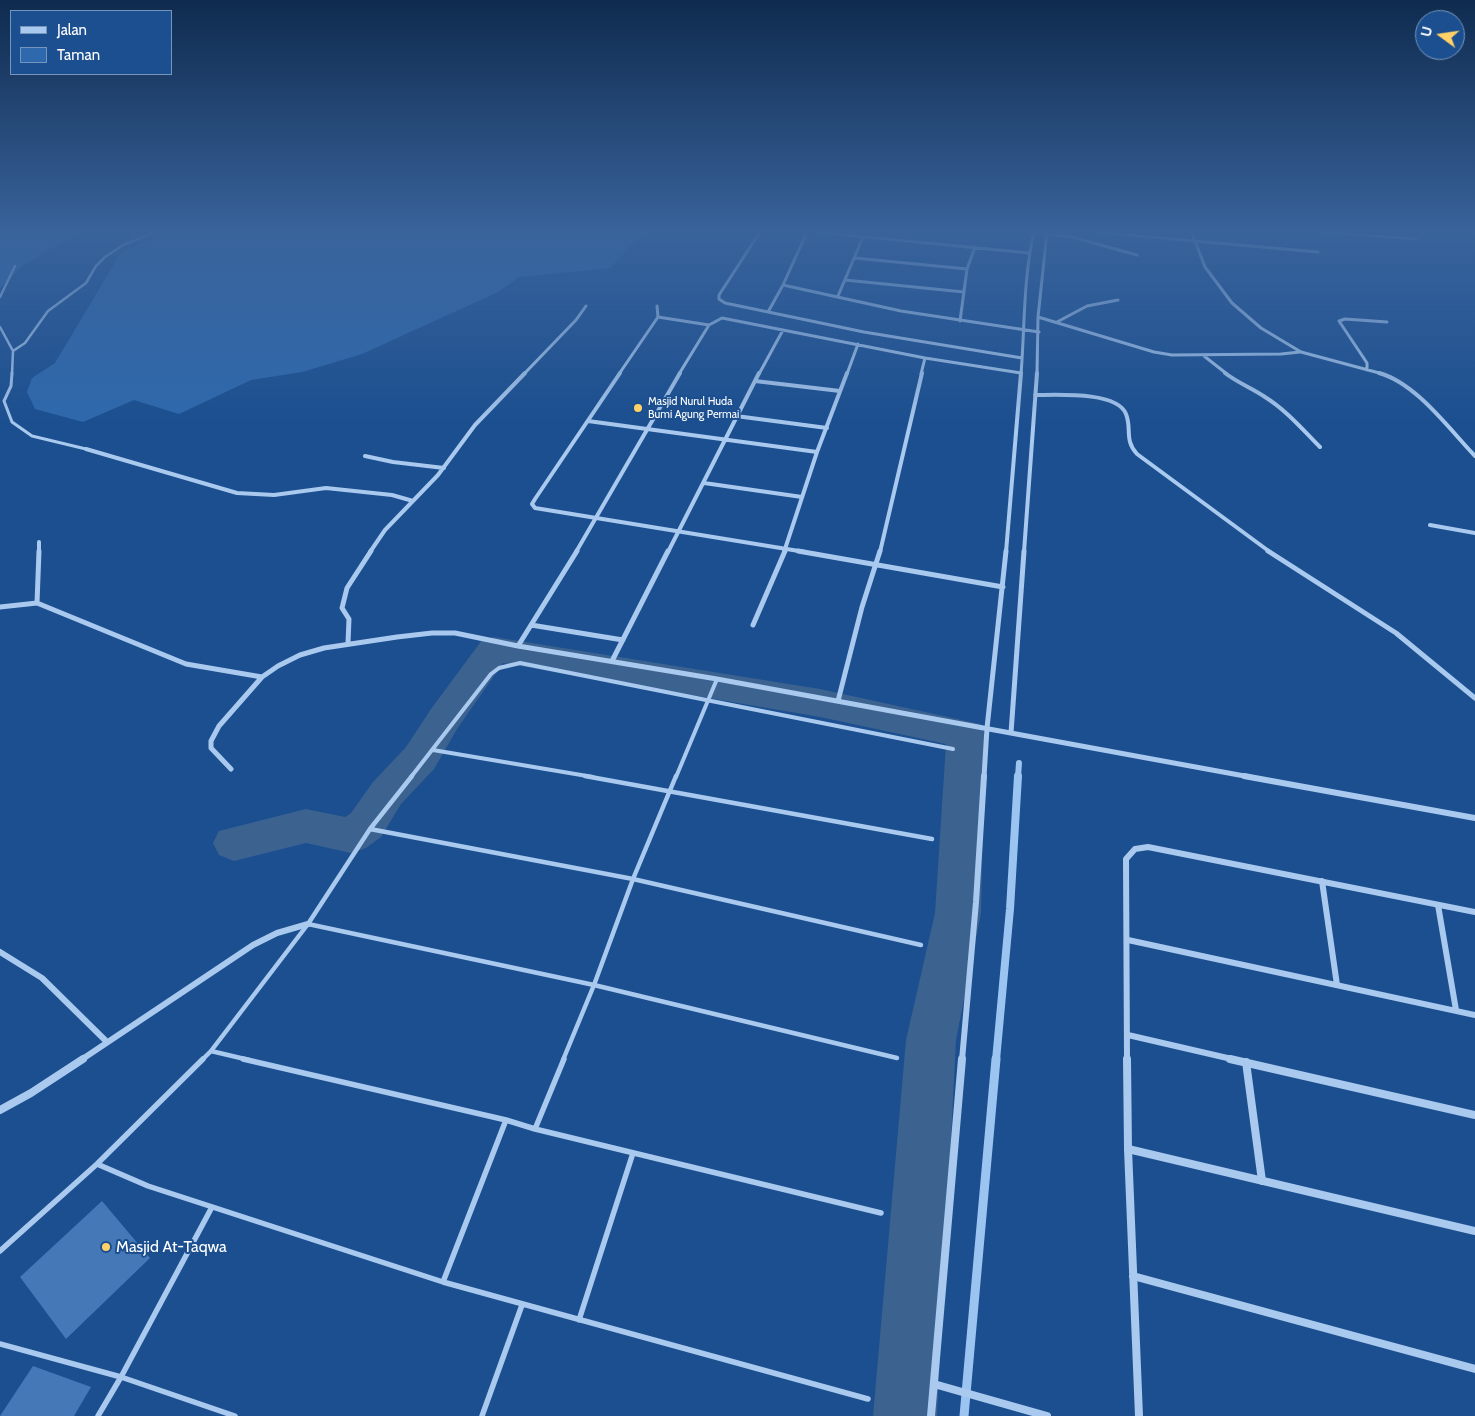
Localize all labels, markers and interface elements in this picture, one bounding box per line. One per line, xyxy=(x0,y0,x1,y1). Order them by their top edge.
legend xyxy=(10,10,172,75)
north arrow xyxy=(1415,10,1465,60)
text: Jalan xyxy=(57,21,87,39)
text: U xyxy=(1416,25,1436,39)
text: Taman xyxy=(57,46,100,64)
place label: Masjid Nurul Huda Bumi Agung Permai xyxy=(648,395,739,421)
marker: Masjid Nurul Huda Bumi Agung Permai xyxy=(632,402,644,414)
place label: Masjid At-Taqwa xyxy=(116,1237,227,1257)
marker: Masjid At-Taqwa xyxy=(100,1241,112,1253)

